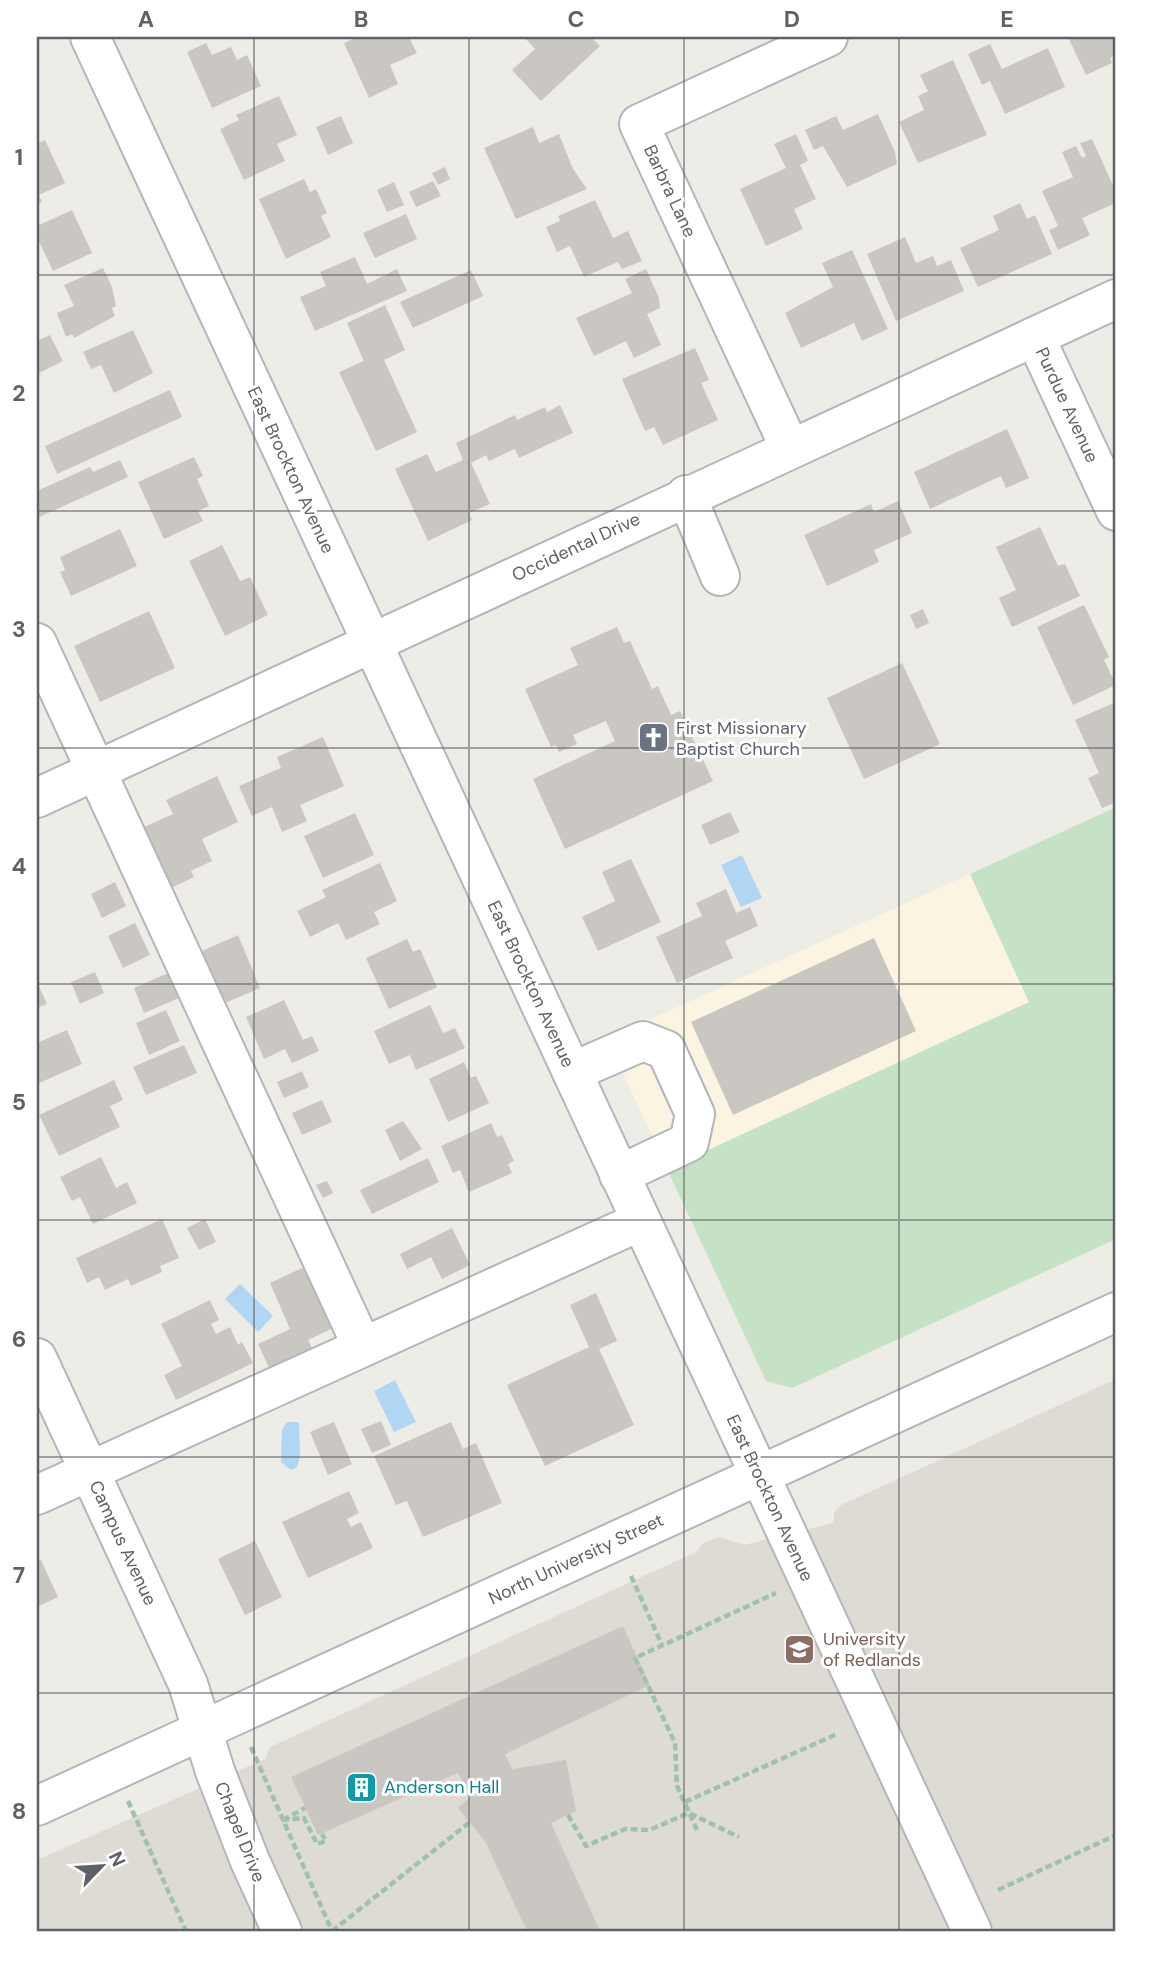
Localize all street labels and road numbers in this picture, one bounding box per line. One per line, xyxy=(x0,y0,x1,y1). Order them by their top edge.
street label: Barbra Lane xyxy=(638,141,702,241)
street label: Purdue Avenue xyxy=(1030,343,1104,467)
street label: East Brockton Avenue xyxy=(242,383,340,557)
street label: Occidental Drive xyxy=(508,507,644,587)
street label: East Brockton Avenue xyxy=(482,897,580,1071)
street label: East Brockton Avenue xyxy=(721,1411,819,1585)
street label: Campus Avenue xyxy=(84,1477,162,1609)
street label: North University Street xyxy=(485,1508,667,1610)
street label: Chapel Drive xyxy=(209,1778,271,1886)

